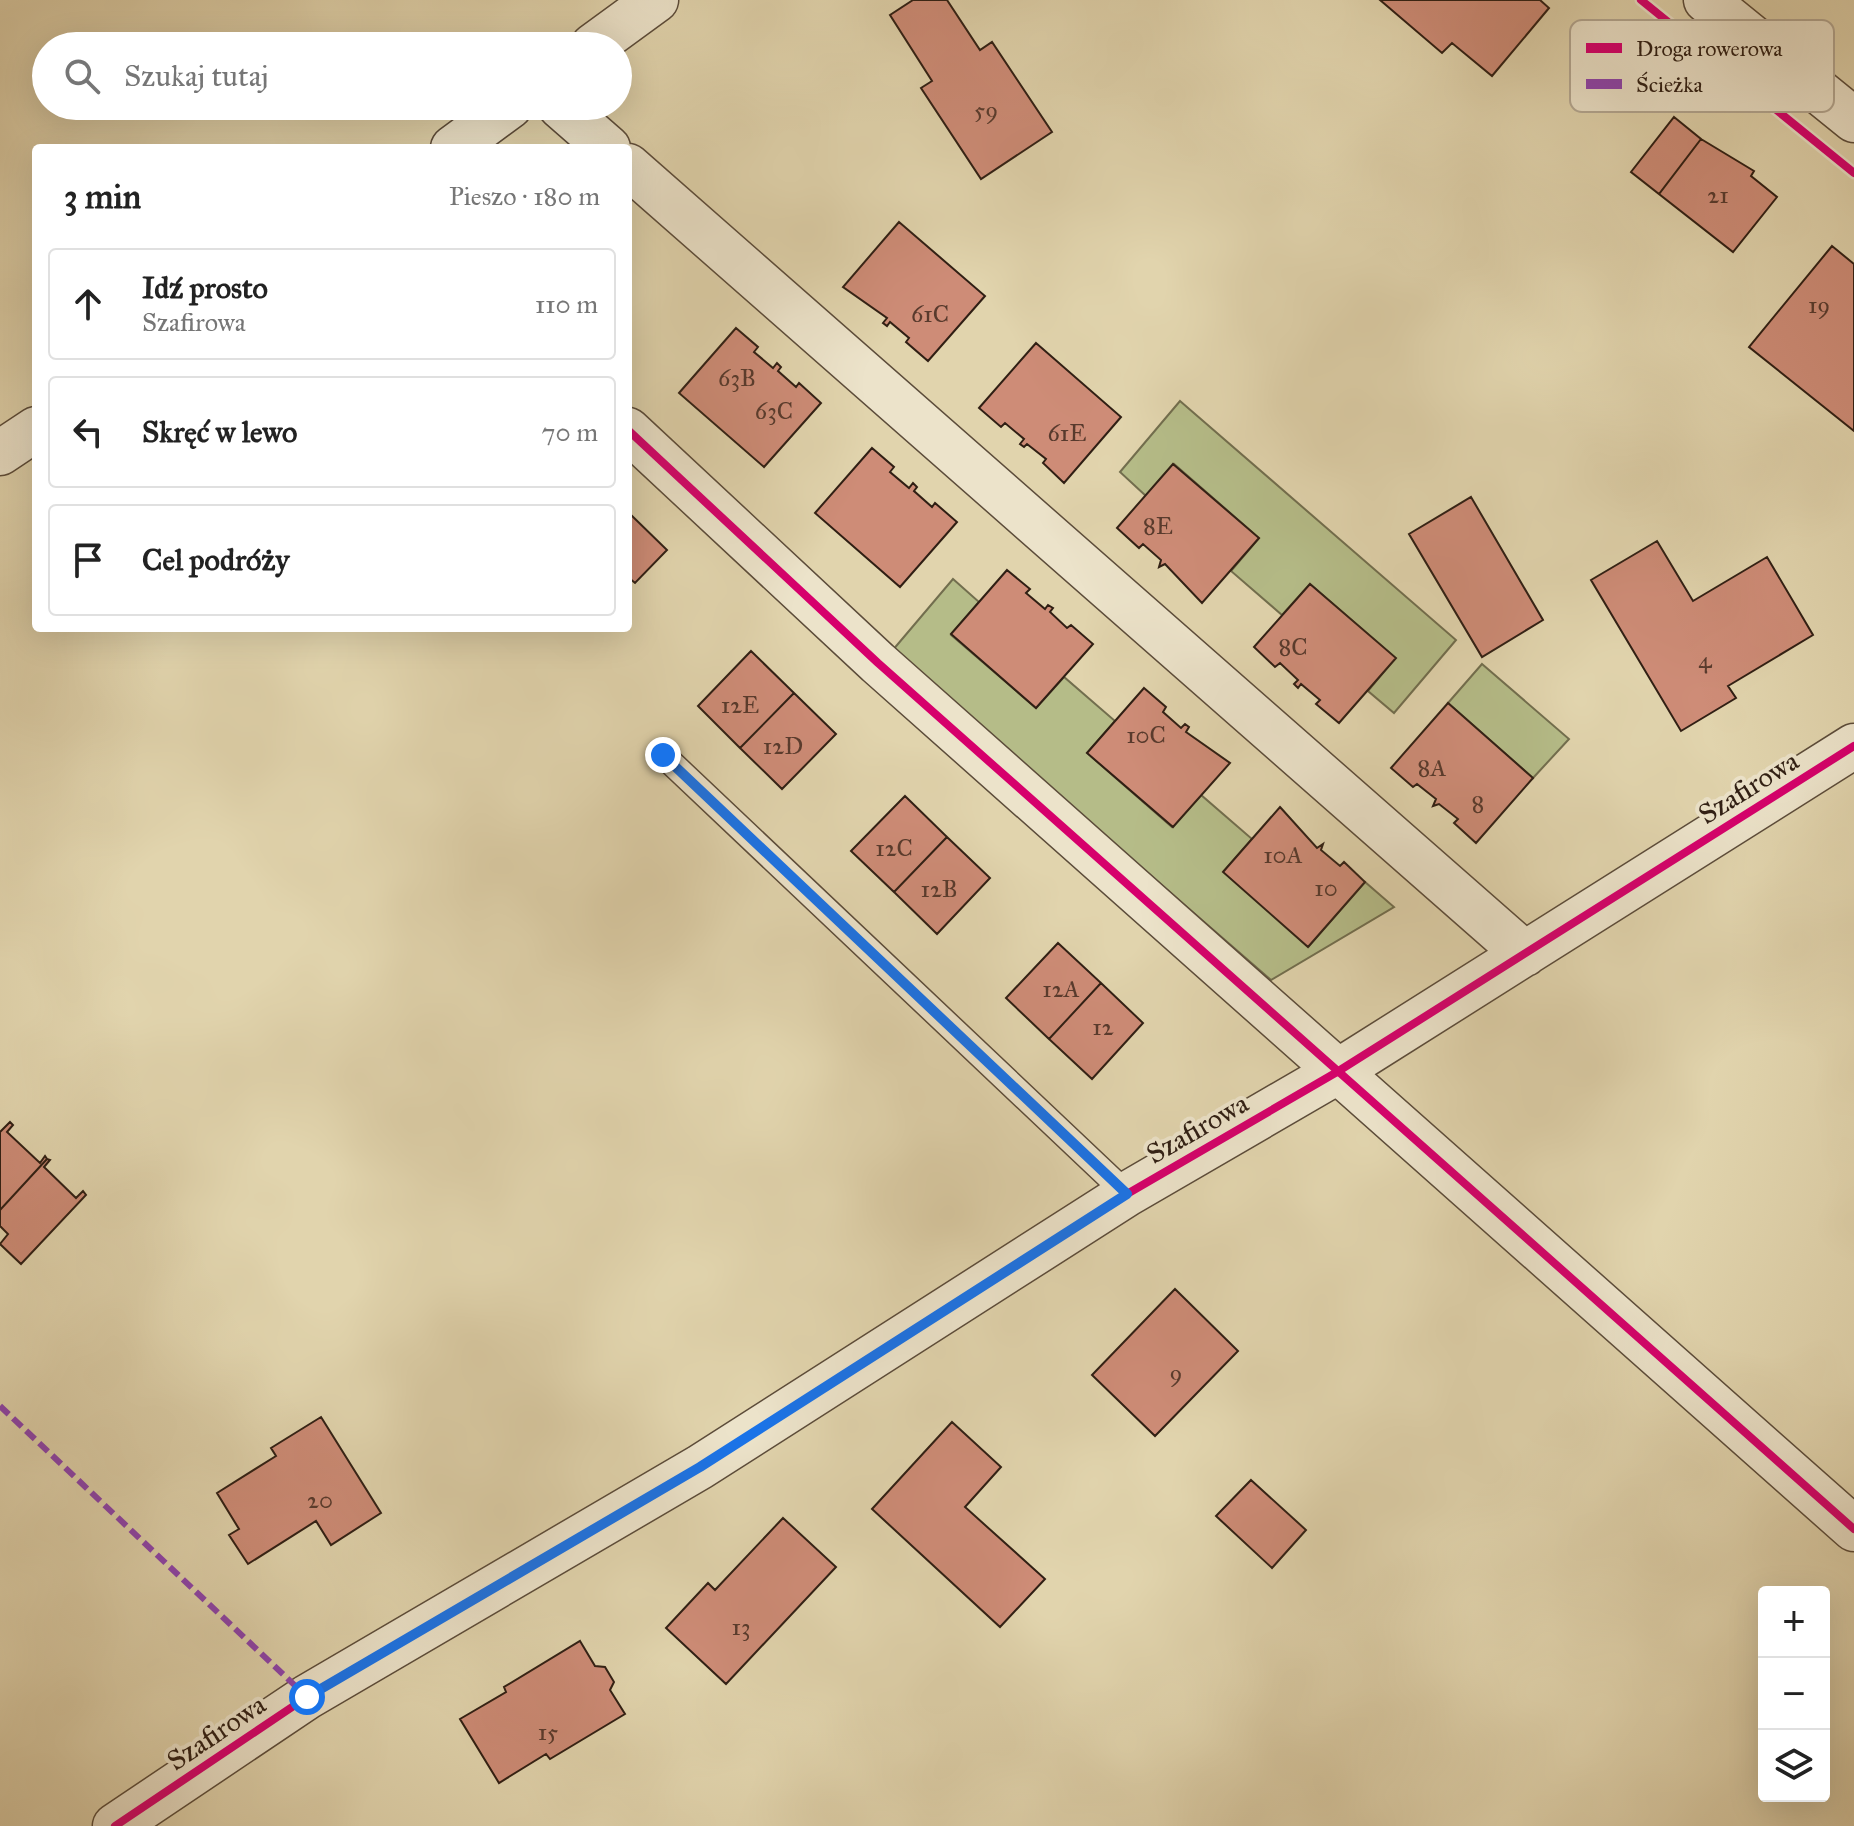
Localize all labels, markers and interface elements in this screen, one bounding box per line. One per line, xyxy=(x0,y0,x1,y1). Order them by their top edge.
legend xyxy=(1570,20,1834,112)
search box xyxy=(32,32,632,120)
text: Droga rowerowa xyxy=(1636,35,1783,62)
icon: search xyxy=(60,54,104,98)
text: Szukaj tutaj xyxy=(124,58,269,94)
text: Ścieżka xyxy=(1636,71,1703,98)
house number: 59 xyxy=(974,95,998,125)
text: 3 min xyxy=(64,176,141,217)
text: Pieszo · 180 m xyxy=(449,180,600,212)
house number: 21 xyxy=(1707,180,1729,210)
text: Idź prosto xyxy=(142,270,268,306)
icon: ahead xyxy=(66,282,110,326)
text: 110 m xyxy=(535,288,598,320)
house number: 19 xyxy=(1808,290,1830,320)
house number: 61C xyxy=(911,299,949,329)
text: Szafirowa xyxy=(142,306,246,338)
house number: 63B xyxy=(718,363,756,393)
house number: 63C xyxy=(755,396,793,426)
icon: left xyxy=(66,410,110,454)
text: Skręć w lewo xyxy=(142,414,297,450)
text: 70 m xyxy=(542,416,598,448)
house number: 61E xyxy=(1048,418,1086,448)
house number: 8E xyxy=(1143,511,1173,541)
icon: arrive xyxy=(66,538,110,582)
text: Cel podróży xyxy=(142,542,289,578)
house number: 8C xyxy=(1278,632,1308,662)
house number: 4 xyxy=(1698,645,1712,675)
house number: 12E xyxy=(721,690,759,720)
house number: 10C xyxy=(1126,720,1166,750)
house number: 12D xyxy=(763,731,803,761)
route end xyxy=(645,737,681,773)
street label: Szafirowa xyxy=(1692,743,1805,832)
house number: 8A xyxy=(1418,753,1446,783)
house number: 8 xyxy=(1472,789,1484,819)
house number: 12C xyxy=(875,833,913,863)
house number: 10A xyxy=(1263,840,1303,870)
house number: 10 xyxy=(1314,873,1338,903)
house number: 12B xyxy=(920,874,958,904)
house number: 12A xyxy=(1042,974,1080,1004)
house number: 12 xyxy=(1092,1012,1114,1042)
street label: Szafirowa xyxy=(1140,1085,1255,1172)
house number: 9 xyxy=(1170,1358,1182,1388)
house number: 20 xyxy=(307,1485,333,1515)
map controls xyxy=(1758,1586,1830,1802)
button: + xyxy=(1758,1586,1830,1658)
house number: 13 xyxy=(731,1612,751,1642)
button: − xyxy=(1758,1658,1830,1730)
route start xyxy=(289,1679,325,1715)
street label: Szafirowa xyxy=(160,1687,273,1778)
house number: 15 xyxy=(538,1717,558,1747)
button: layers xyxy=(1758,1730,1830,1802)

